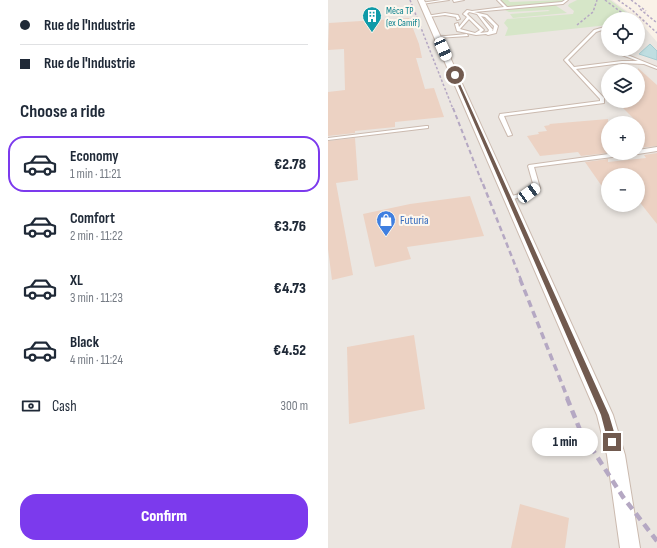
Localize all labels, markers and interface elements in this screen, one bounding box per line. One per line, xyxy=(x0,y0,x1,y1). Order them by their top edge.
building icon: Méca TP (ex Camif) xyxy=(361,5,383,33)
place label: Méca TP (ex Camif) xyxy=(386,5,420,29)
map controls xyxy=(601,12,645,212)
button: locate xyxy=(601,12,645,56)
text: Rue de l'Industrie xyxy=(44,16,136,35)
car xyxy=(433,36,453,62)
text: Rue de l'Industrie xyxy=(44,54,136,73)
button: layers xyxy=(601,64,645,108)
route start xyxy=(446,66,464,84)
text: Choose a ride xyxy=(20,101,105,122)
button: + xyxy=(601,116,645,160)
icon: car xyxy=(22,146,58,182)
text: Economy xyxy=(70,147,119,166)
text: €2.78 xyxy=(274,155,306,174)
text: 1 min · 11:21 xyxy=(70,166,121,182)
button: − xyxy=(601,168,645,212)
car xyxy=(516,181,542,205)
icon: car xyxy=(22,208,58,244)
text: Comfort xyxy=(70,209,115,228)
shop icon: Futuria xyxy=(375,209,397,237)
place label: Futuria xyxy=(400,213,429,228)
text: €3.76 xyxy=(274,217,306,236)
text: 2 min · 11:22 xyxy=(70,228,123,244)
icon: car xyxy=(22,270,58,306)
text: XL xyxy=(70,271,83,290)
text: €4.73 xyxy=(274,279,306,298)
text: 3 min · 11:23 xyxy=(70,290,123,306)
icon: car xyxy=(22,332,58,368)
text: Black xyxy=(70,333,99,352)
text: €4.52 xyxy=(273,341,306,360)
text: 4 min · 11:24 xyxy=(70,352,123,368)
icon: cash xyxy=(20,395,42,417)
text: Cash xyxy=(52,397,77,416)
text: 300 m xyxy=(281,398,308,414)
callout: 1 min xyxy=(532,428,598,456)
route end xyxy=(603,433,621,451)
text: 1 min xyxy=(553,434,577,450)
button: Confirm xyxy=(20,494,308,540)

